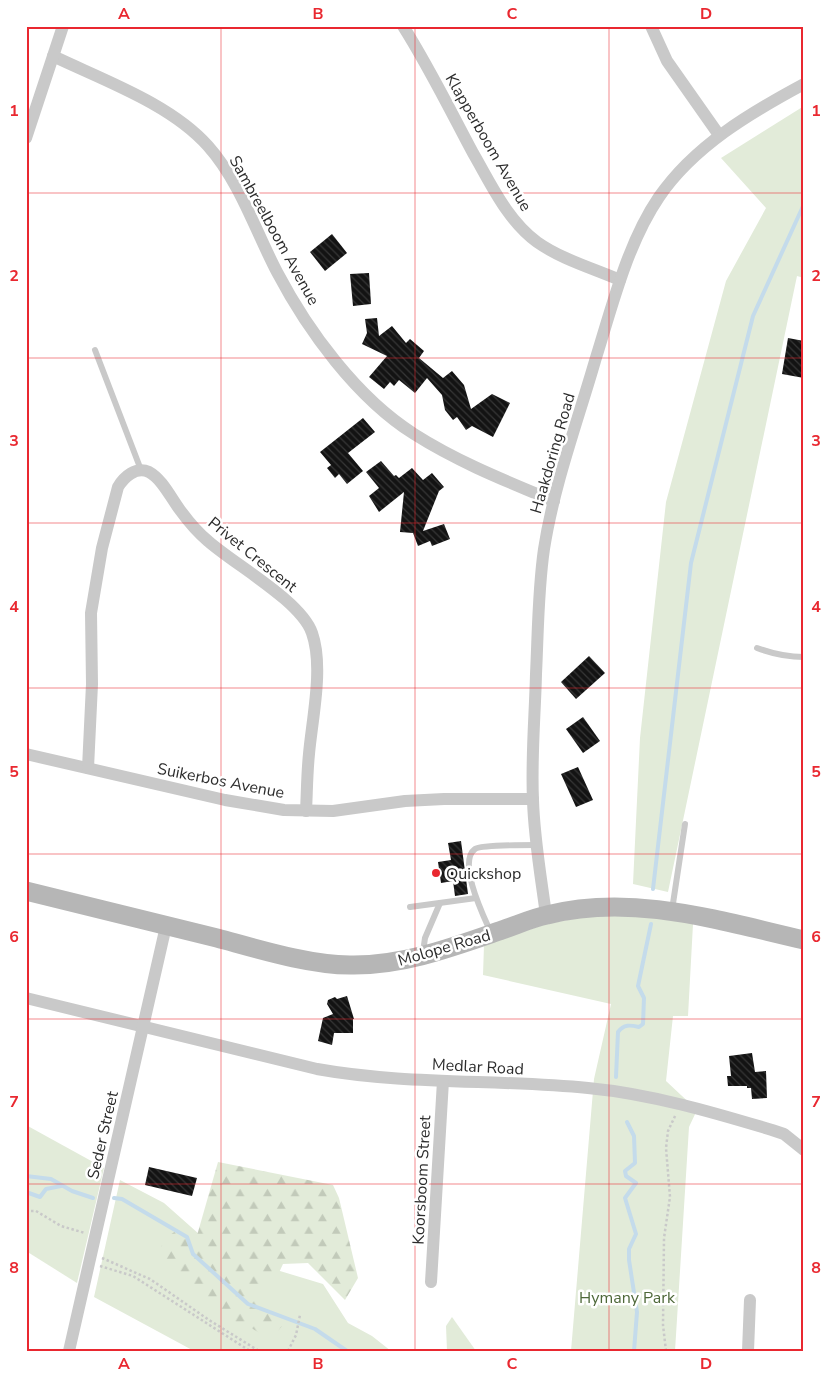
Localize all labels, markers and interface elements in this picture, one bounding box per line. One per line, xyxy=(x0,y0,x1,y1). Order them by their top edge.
text: A xyxy=(118,3,130,25)
text: B xyxy=(312,3,324,25)
text: C xyxy=(507,3,518,25)
text: D xyxy=(700,3,712,25)
street label: Klapperboom Avenue xyxy=(440,70,537,215)
text: 1 xyxy=(9,100,19,122)
text: 1 xyxy=(811,100,821,122)
street label: Sambreelboom Avenue xyxy=(224,152,325,309)
text: 2 xyxy=(9,265,19,287)
text: 2 xyxy=(811,265,821,287)
street label: Haakdoring Road xyxy=(525,390,581,516)
text: 3 xyxy=(9,430,19,452)
text: 3 xyxy=(811,430,821,452)
street label: Privet Crescent xyxy=(203,512,302,598)
text: 4 xyxy=(9,596,19,618)
text: 4 xyxy=(811,596,821,618)
street label: Suikerbos Avenue xyxy=(155,758,286,804)
text: 5 xyxy=(9,761,19,783)
text: 5 xyxy=(811,761,821,783)
place label: Quickshop xyxy=(446,863,521,885)
marker: Quickshop xyxy=(430,867,442,879)
street label: Molope Road xyxy=(395,924,493,972)
text: 6 xyxy=(9,926,19,948)
text: 6 xyxy=(811,926,821,948)
street label: Medlar Road xyxy=(432,1054,524,1080)
street label: Seder Street xyxy=(82,1089,124,1181)
text: 7 xyxy=(9,1091,19,1113)
text: 7 xyxy=(811,1091,821,1113)
street label: Koorsboom Street xyxy=(408,1114,436,1245)
text: 8 xyxy=(9,1257,19,1279)
text: 8 xyxy=(811,1257,821,1279)
park label: Hymany Park xyxy=(579,1287,676,1309)
text: A xyxy=(118,1353,130,1375)
text: B xyxy=(312,1353,324,1375)
text: C xyxy=(507,1353,518,1375)
text: D xyxy=(700,1353,712,1375)

